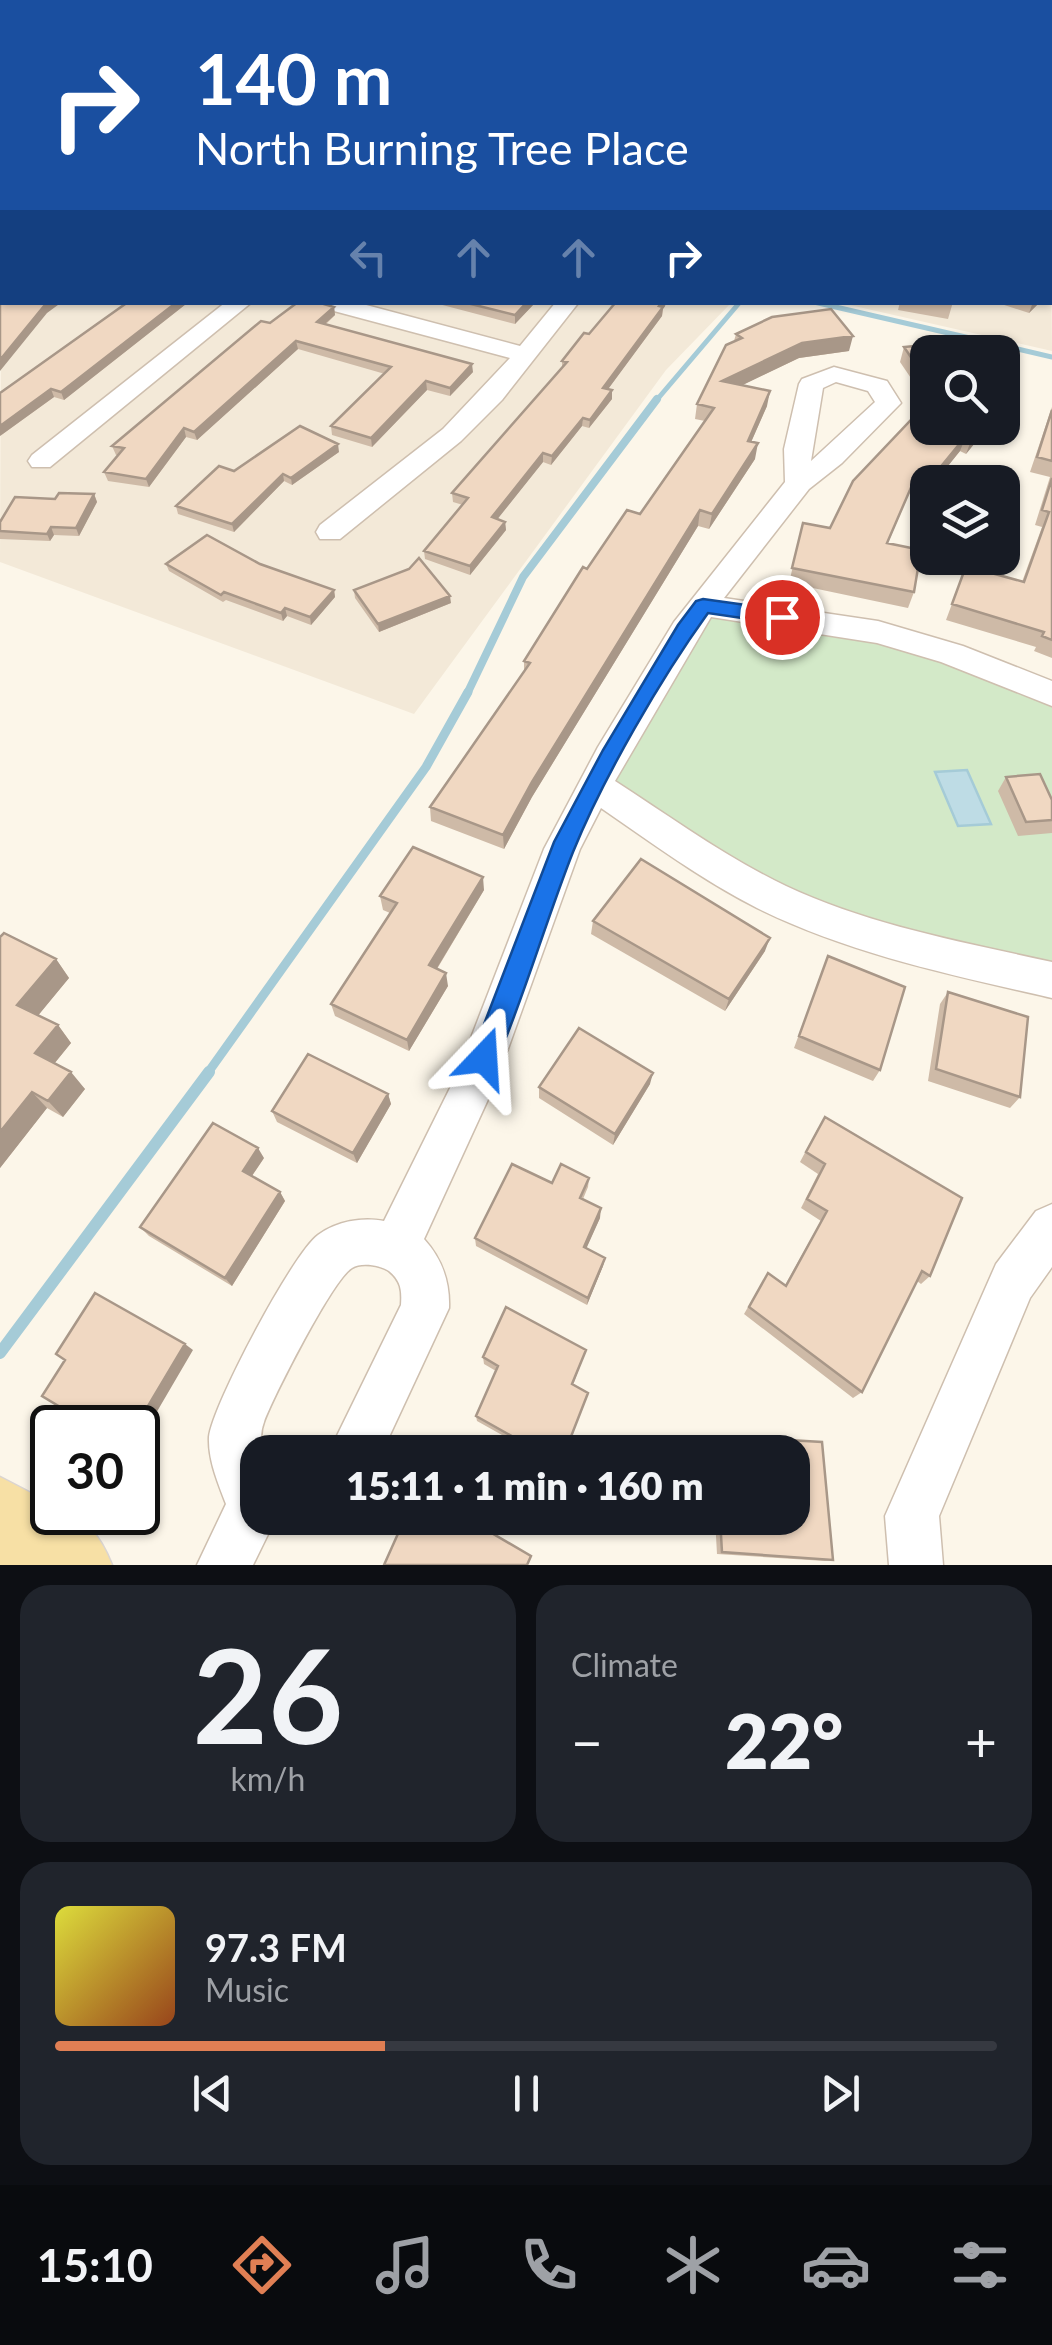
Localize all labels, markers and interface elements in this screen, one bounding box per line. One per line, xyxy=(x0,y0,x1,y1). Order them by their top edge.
text: 140 m xyxy=(195,36,392,120)
icon: right xyxy=(30,40,160,170)
text: North Burning Tree Place xyxy=(195,121,689,175)
icon: left xyxy=(341,230,396,285)
icon: ahead xyxy=(446,230,501,285)
icon: ahead xyxy=(551,230,606,285)
icon: right xyxy=(656,230,711,285)
map controls xyxy=(910,335,1020,575)
button: search xyxy=(910,335,1020,445)
button: layers xyxy=(910,465,1020,575)
pin xyxy=(740,575,825,660)
icon: arrive xyxy=(755,590,810,645)
position arrow xyxy=(432,1006,536,1110)
speed limit sign: 30 xyxy=(30,1405,160,1535)
text: 15:11 · 1 min · 160 m xyxy=(346,1462,704,1508)
text: 26 xyxy=(193,1616,343,1772)
text: Climate xyxy=(571,1645,678,1684)
text: 22° xyxy=(725,1695,843,1785)
text: − xyxy=(571,1708,603,1774)
text: + xyxy=(965,1708,997,1774)
text: km/h xyxy=(231,1759,305,1798)
text: 97.3 FM xyxy=(205,1924,347,1970)
text: Music xyxy=(205,1970,289,2009)
icon: previous xyxy=(185,2066,240,2121)
icon: pause xyxy=(499,2066,554,2121)
icon: next xyxy=(813,2066,868,2121)
icon: directions xyxy=(227,2230,297,2300)
icon: music xyxy=(370,2230,440,2300)
icon: phone xyxy=(514,2230,584,2300)
icon: climate xyxy=(658,2230,728,2300)
icon: car xyxy=(801,2230,871,2300)
icon: filters xyxy=(945,2230,1015,2300)
text: 15:10 xyxy=(37,2238,153,2292)

